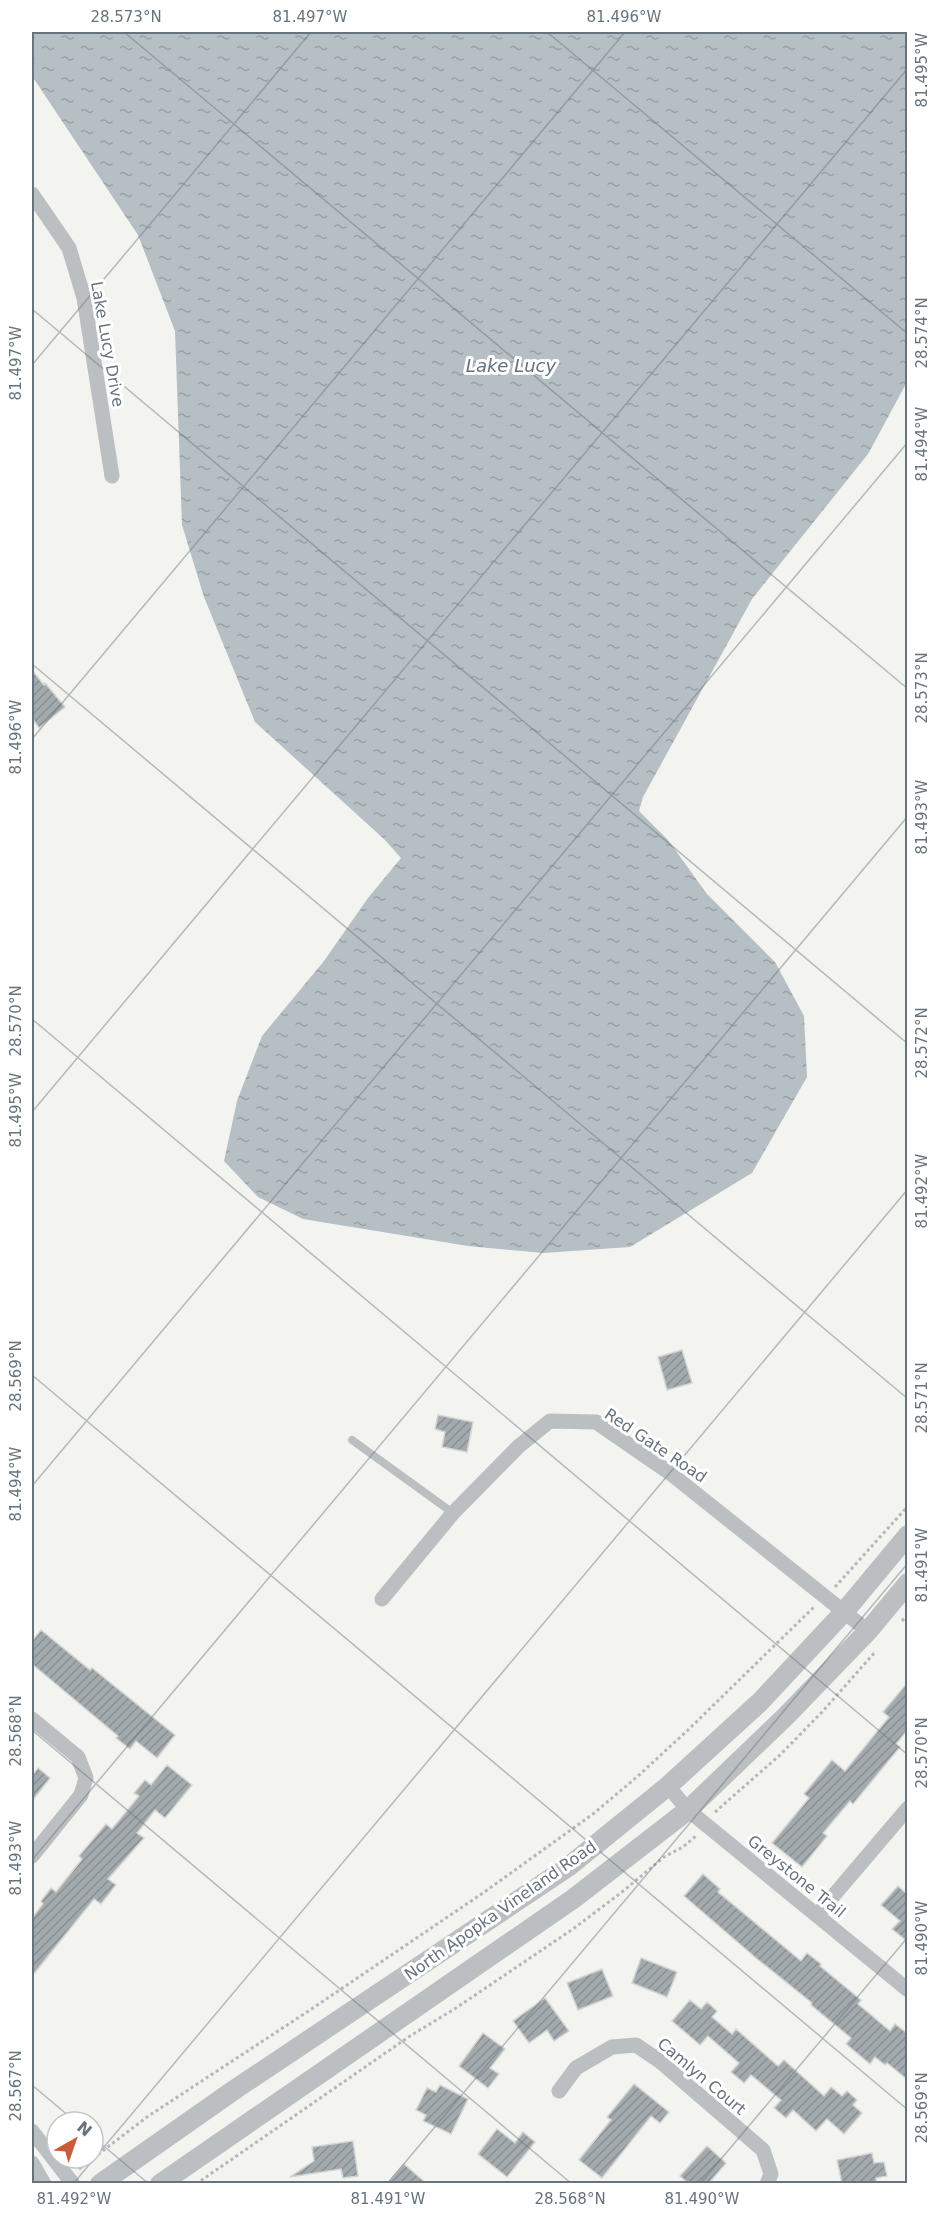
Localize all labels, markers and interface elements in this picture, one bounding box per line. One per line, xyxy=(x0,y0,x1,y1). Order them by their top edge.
text: 28.573°N xyxy=(90,8,162,26)
text: 81.497°W xyxy=(273,8,348,26)
text: 81.496°W xyxy=(587,8,662,26)
text: 81.495°W xyxy=(913,32,931,107)
street label: Lake Lucy Drive xyxy=(87,280,128,408)
text: 28.574°N xyxy=(913,297,931,369)
text: 81.497°W xyxy=(7,325,25,400)
water label: Lake Lucy xyxy=(466,355,556,376)
text: 81.494°W xyxy=(913,406,931,481)
text: 28.573°N xyxy=(913,652,931,724)
text: 81.496°W xyxy=(7,699,25,774)
text: 81.493°W xyxy=(913,779,931,854)
text: 28.570°N xyxy=(7,985,25,1057)
text: 28.572°N xyxy=(913,1007,931,1079)
text: 81.495°W xyxy=(7,1072,25,1147)
text: 81.492°W xyxy=(913,1153,931,1228)
text: 28.569°N xyxy=(7,1340,25,1412)
text: 28.571°N xyxy=(913,1362,931,1434)
street label: Red Gate Road xyxy=(601,1404,710,1487)
text: 81.494°W xyxy=(7,1446,25,1521)
text: 81.491°W xyxy=(913,1527,931,1602)
text: 28.568°N xyxy=(7,1695,25,1767)
text: 28.570°N xyxy=(913,1717,931,1789)
text: 81.493°W xyxy=(7,1820,25,1895)
street label: Greystone Trail xyxy=(744,1831,849,1922)
street label: North Apopka Vineland Road xyxy=(401,1837,600,1984)
text: 81.490°W xyxy=(913,1900,931,1975)
street label: Camlyn Court xyxy=(654,2034,750,2119)
text: 28.567°N xyxy=(7,2050,25,2122)
text: 28.569°N xyxy=(913,2072,931,2144)
north arrow xyxy=(45,2110,105,2170)
text: N xyxy=(73,2117,96,2140)
text: 81.492°W xyxy=(37,2190,112,2208)
text: 81.491°W xyxy=(351,2190,426,2208)
text: 28.568°N xyxy=(534,2190,606,2208)
text: 81.490°W xyxy=(665,2190,740,2208)

